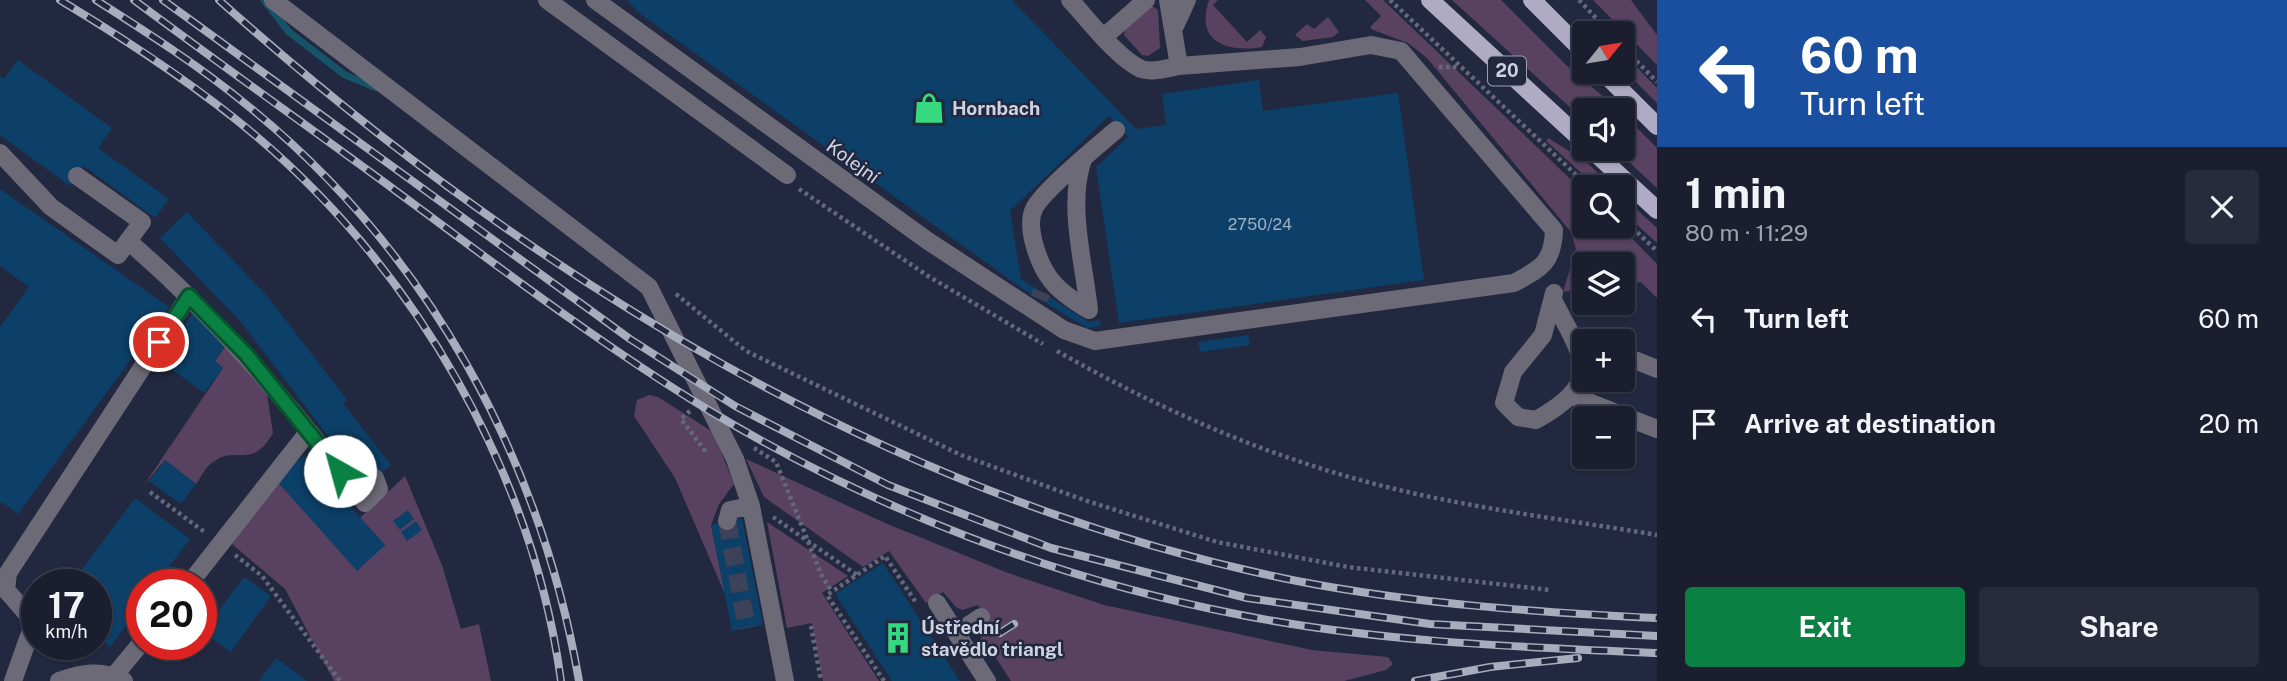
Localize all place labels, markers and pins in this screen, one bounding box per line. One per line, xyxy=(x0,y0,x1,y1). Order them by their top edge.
shop icon: Hornbach xyxy=(912,91,946,125)
place label: Hornbach xyxy=(952,97,1040,119)
pin xyxy=(129,312,189,372)
place label: Ústřední stavědlo triangl xyxy=(921,616,1063,660)
building icon: Ústřední stavědlo triangl xyxy=(881,621,915,655)

